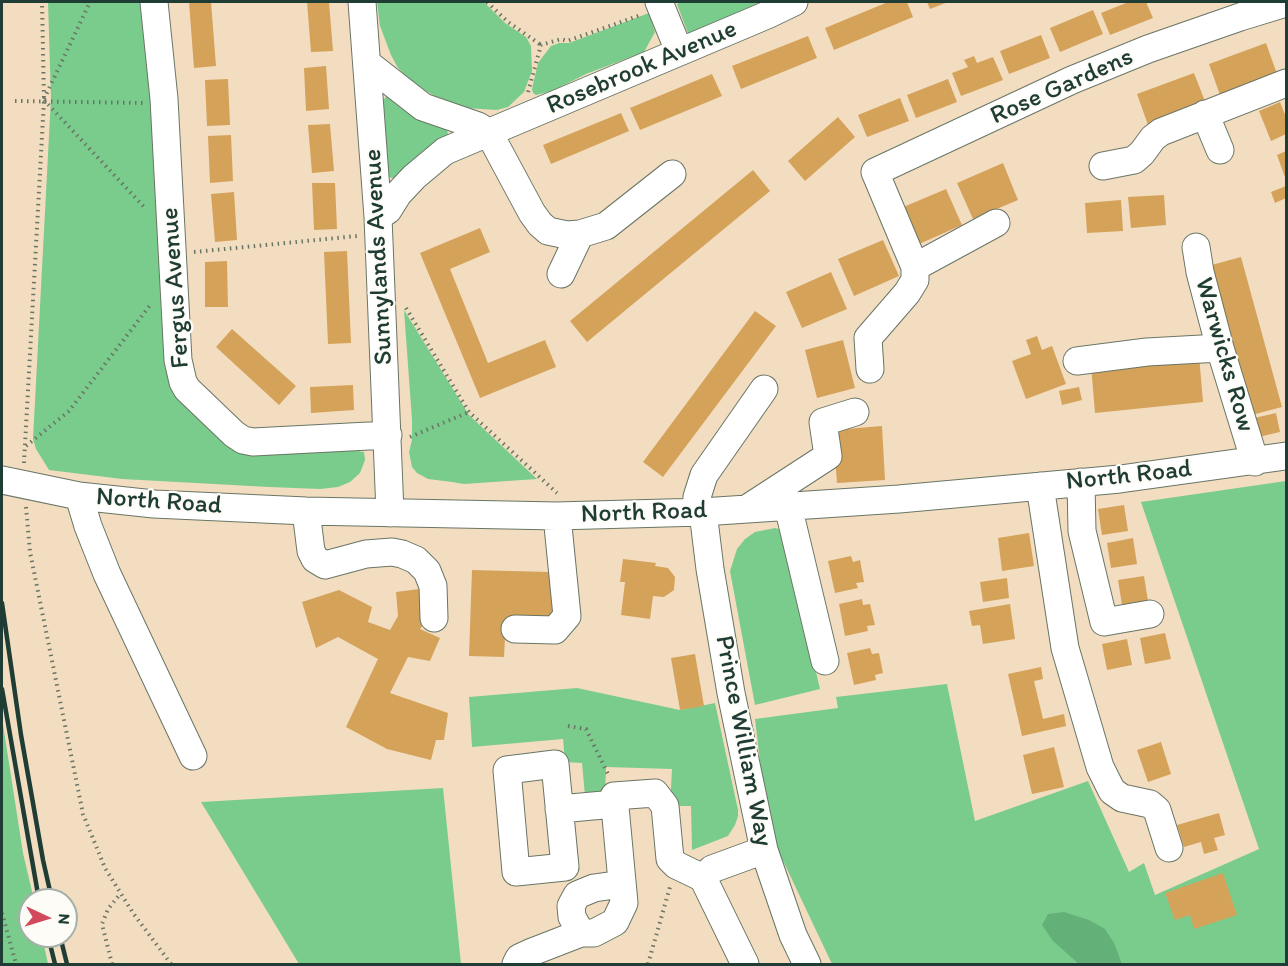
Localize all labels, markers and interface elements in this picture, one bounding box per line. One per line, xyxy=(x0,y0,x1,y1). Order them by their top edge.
street label: Rosebrook Avenue xyxy=(542,14,742,122)
street label: Rose Gardens xyxy=(986,42,1138,132)
street label: Sunnylands Avenue xyxy=(358,148,400,366)
street label: Fergus Avenue xyxy=(155,206,197,370)
street label: Warwicks Row xyxy=(1187,274,1261,436)
street label: North Road xyxy=(1064,454,1194,498)
street label: North Road xyxy=(95,482,223,522)
street label: North Road xyxy=(580,495,708,531)
street label: Prince William Way xyxy=(707,633,779,849)
north arrow xyxy=(18,888,78,948)
text: N xyxy=(55,913,74,925)

